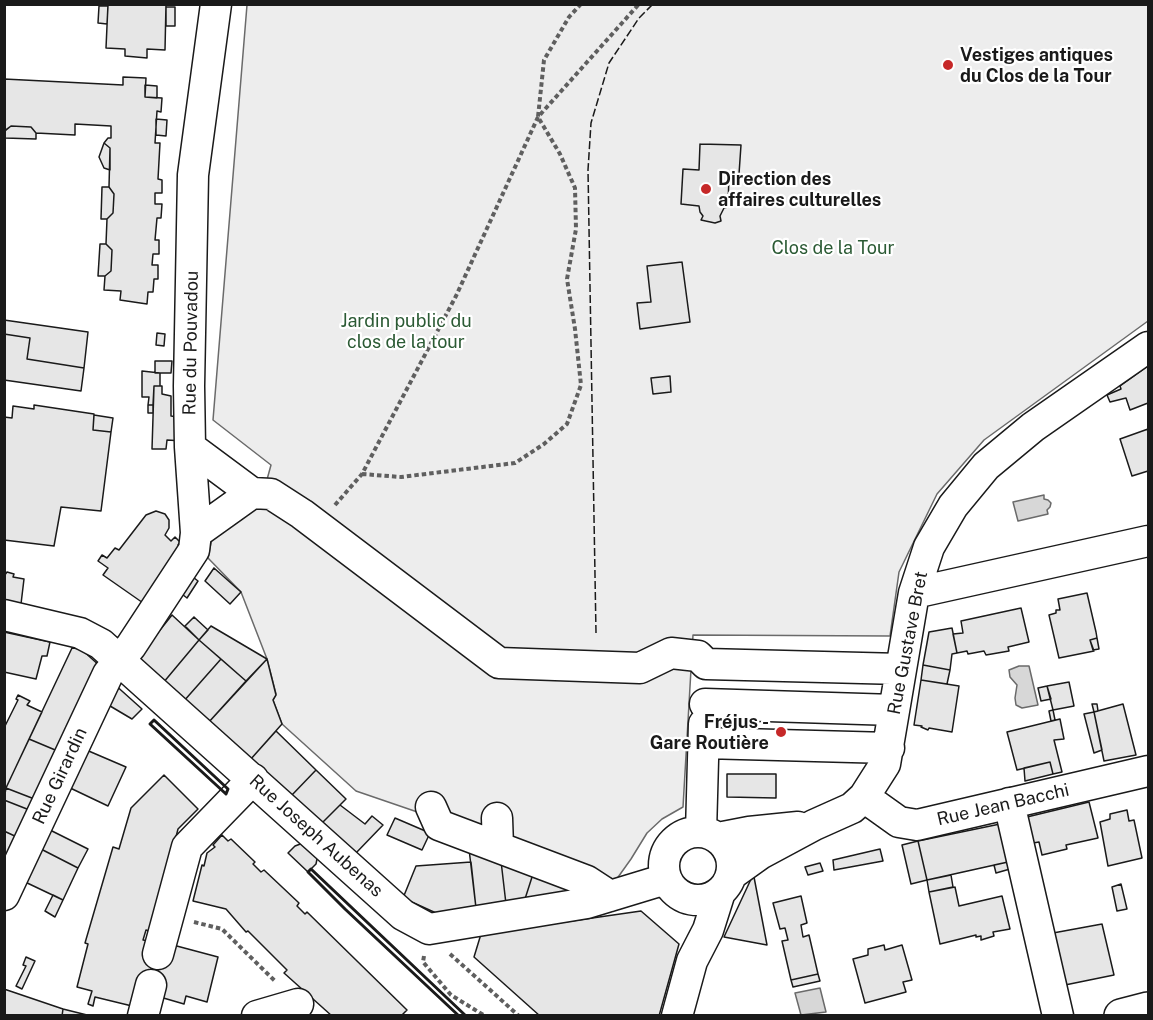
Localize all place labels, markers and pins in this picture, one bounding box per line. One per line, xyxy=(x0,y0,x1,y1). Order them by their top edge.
place label: Vestiges antiques du Clos de la Tour xyxy=(960,44,1113,86)
marker: Vestiges antiques du Clos de la Tour xyxy=(941,58,955,72)
place label: Direction des affaires culturelles xyxy=(718,168,881,210)
marker: Direction des affaires culturelles xyxy=(699,182,713,196)
place label: Fréjus - Gare Routière xyxy=(650,711,769,754)
marker: Fréjus - Gare Routière xyxy=(774,725,788,739)

